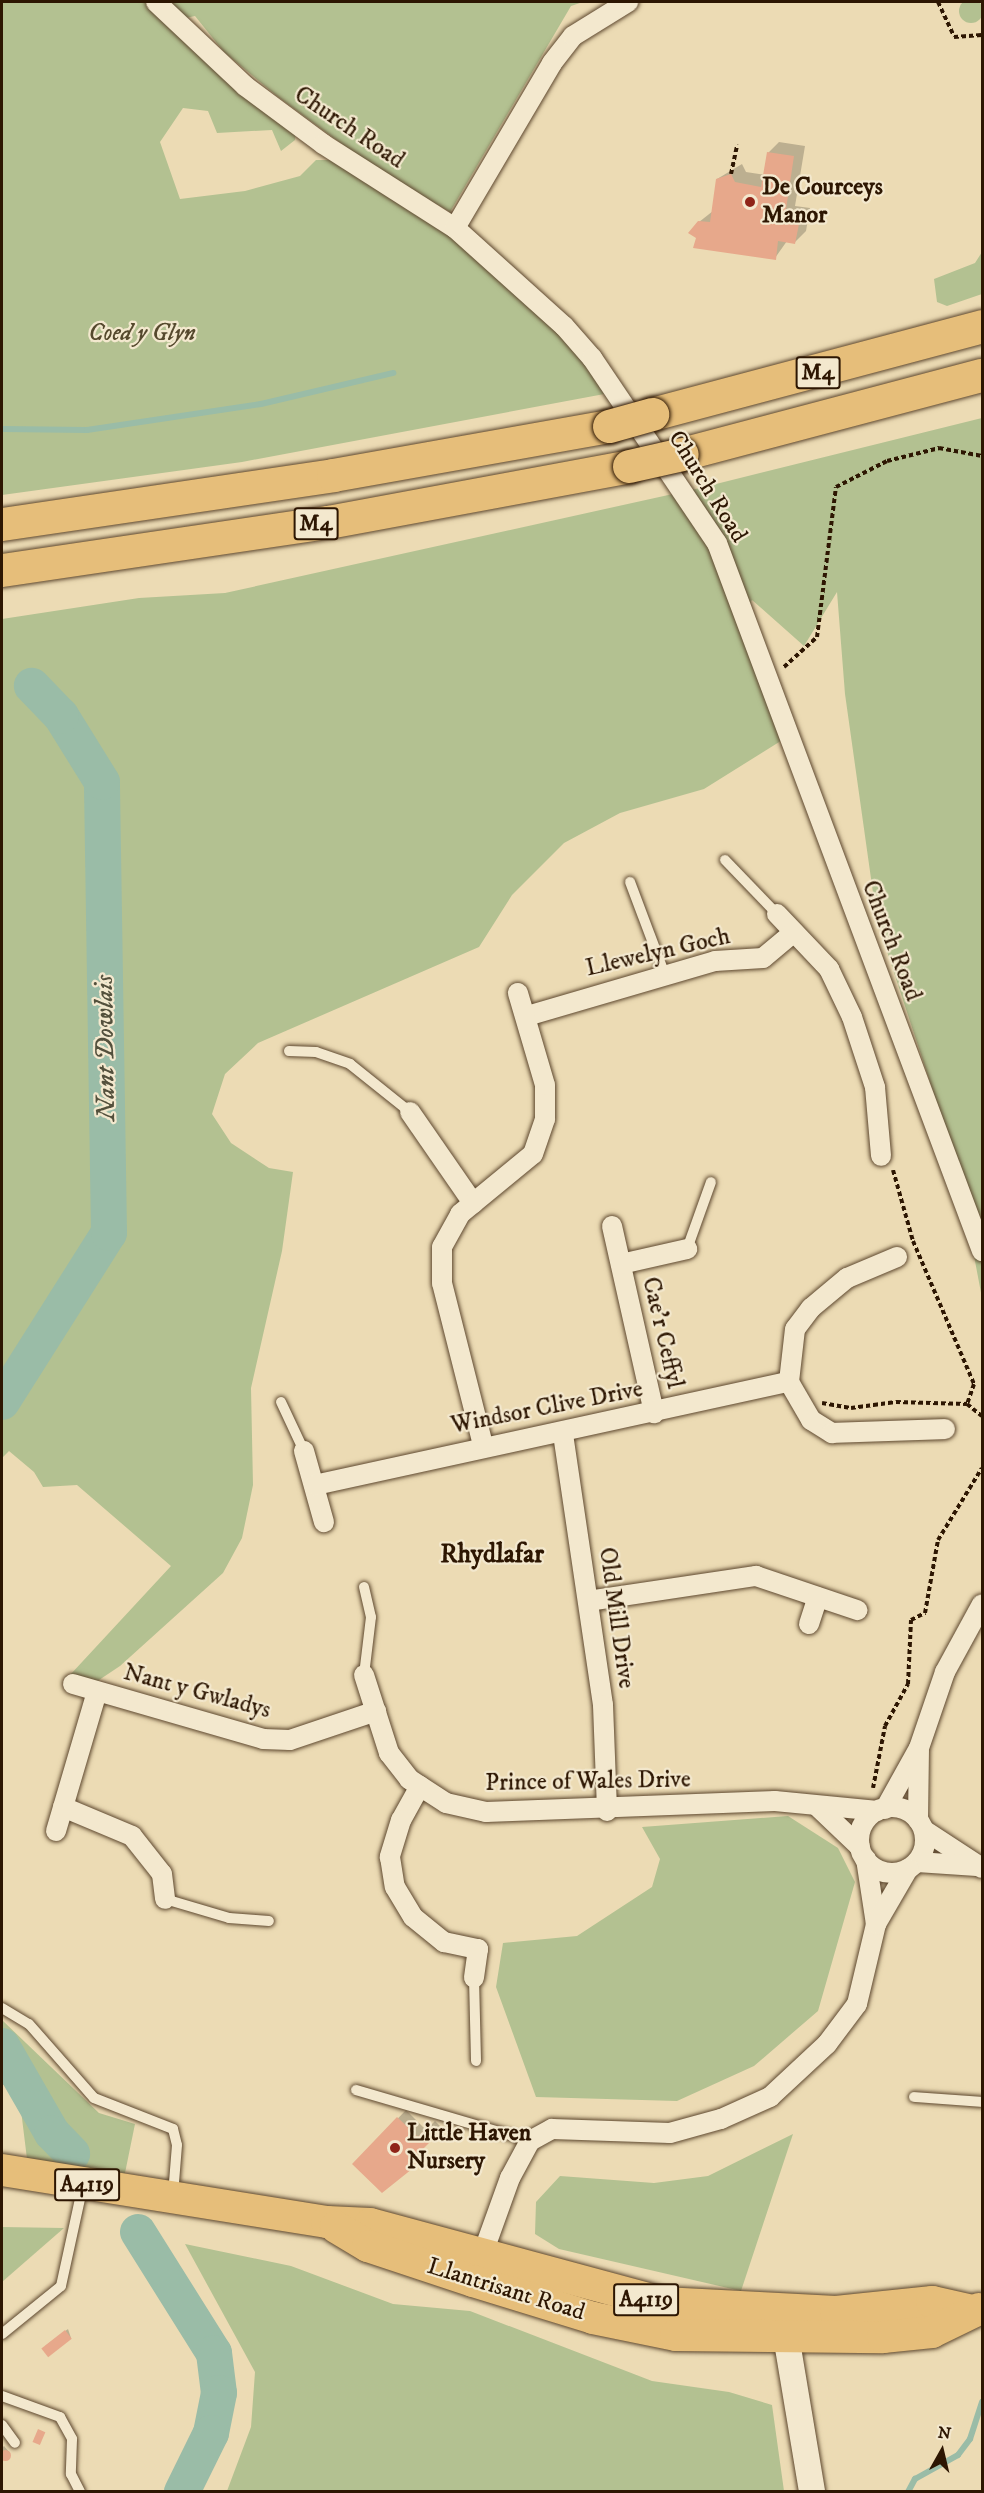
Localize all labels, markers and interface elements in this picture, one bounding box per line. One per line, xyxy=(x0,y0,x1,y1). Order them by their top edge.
street label: Church Road xyxy=(288,81,410,175)
place label: De Courceys Manor xyxy=(762,174,883,230)
marker: De Courceys Manor xyxy=(743,195,757,209)
park label: Coed y Glyn xyxy=(88,320,196,348)
road number: M4 xyxy=(796,354,840,392)
street label: Church Road xyxy=(661,426,753,548)
road number: M4 xyxy=(294,505,338,543)
street label: Church Road xyxy=(855,877,927,1005)
street label: Llewelyn Goch xyxy=(583,922,733,984)
water label: Nant Dowlais xyxy=(89,975,123,1121)
street label: Cae'r Ceffyl xyxy=(635,1274,689,1392)
street label: Windsor Clive Drive xyxy=(449,1375,645,1441)
district label: Rhydlafar xyxy=(440,1539,544,1571)
street label: Old Mill Drive xyxy=(592,1546,640,1690)
street label: Nant y Gwladys xyxy=(120,1659,274,1725)
street label: Prince of Wales Drive xyxy=(485,1766,691,1798)
place label: Little Haven Nursery xyxy=(407,2120,531,2176)
marker: Little Haven Nursery xyxy=(388,2141,402,2155)
road number: A4119 xyxy=(54,2166,120,2204)
street label: Llantrisant Road xyxy=(424,2252,588,2328)
road number: A4119 xyxy=(613,2281,679,2319)
north arrow xyxy=(912,2421,972,2481)
text: N xyxy=(937,2422,952,2444)

